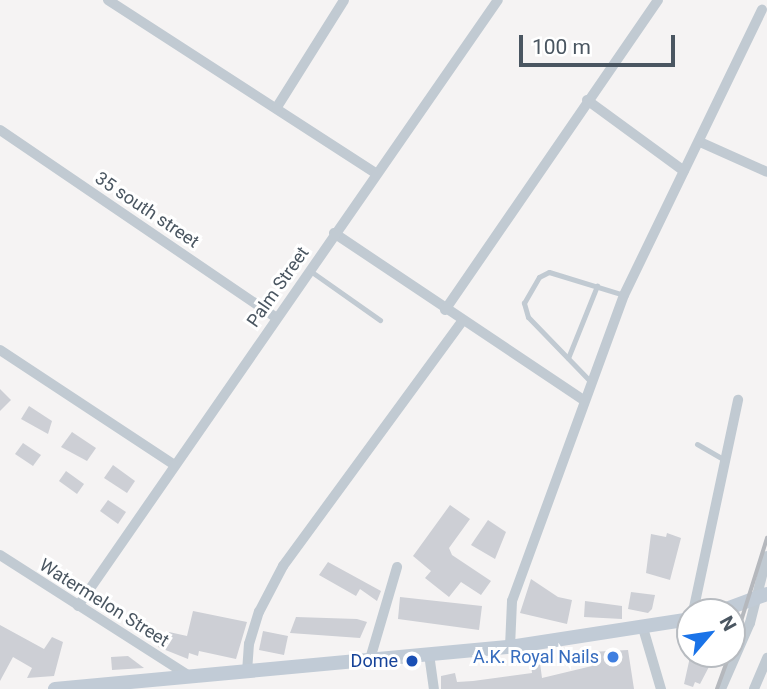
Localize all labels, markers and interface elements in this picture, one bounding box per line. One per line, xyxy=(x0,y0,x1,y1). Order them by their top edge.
scale bar xyxy=(522,21,678,65)
text: 100 m xyxy=(532,35,591,59)
street label: 35 south street xyxy=(91,167,203,253)
street label: Palm Street xyxy=(242,243,314,331)
street label: Watermelon Street xyxy=(35,554,173,652)
north arrow xyxy=(676,598,746,668)
text: N xyxy=(715,612,741,635)
place label: A.K. Royal Nails xyxy=(473,646,599,668)
marker: A.K. Royal Nails xyxy=(605,649,621,665)
place label: Dome xyxy=(351,650,398,672)
marker: Dome xyxy=(404,653,420,669)

